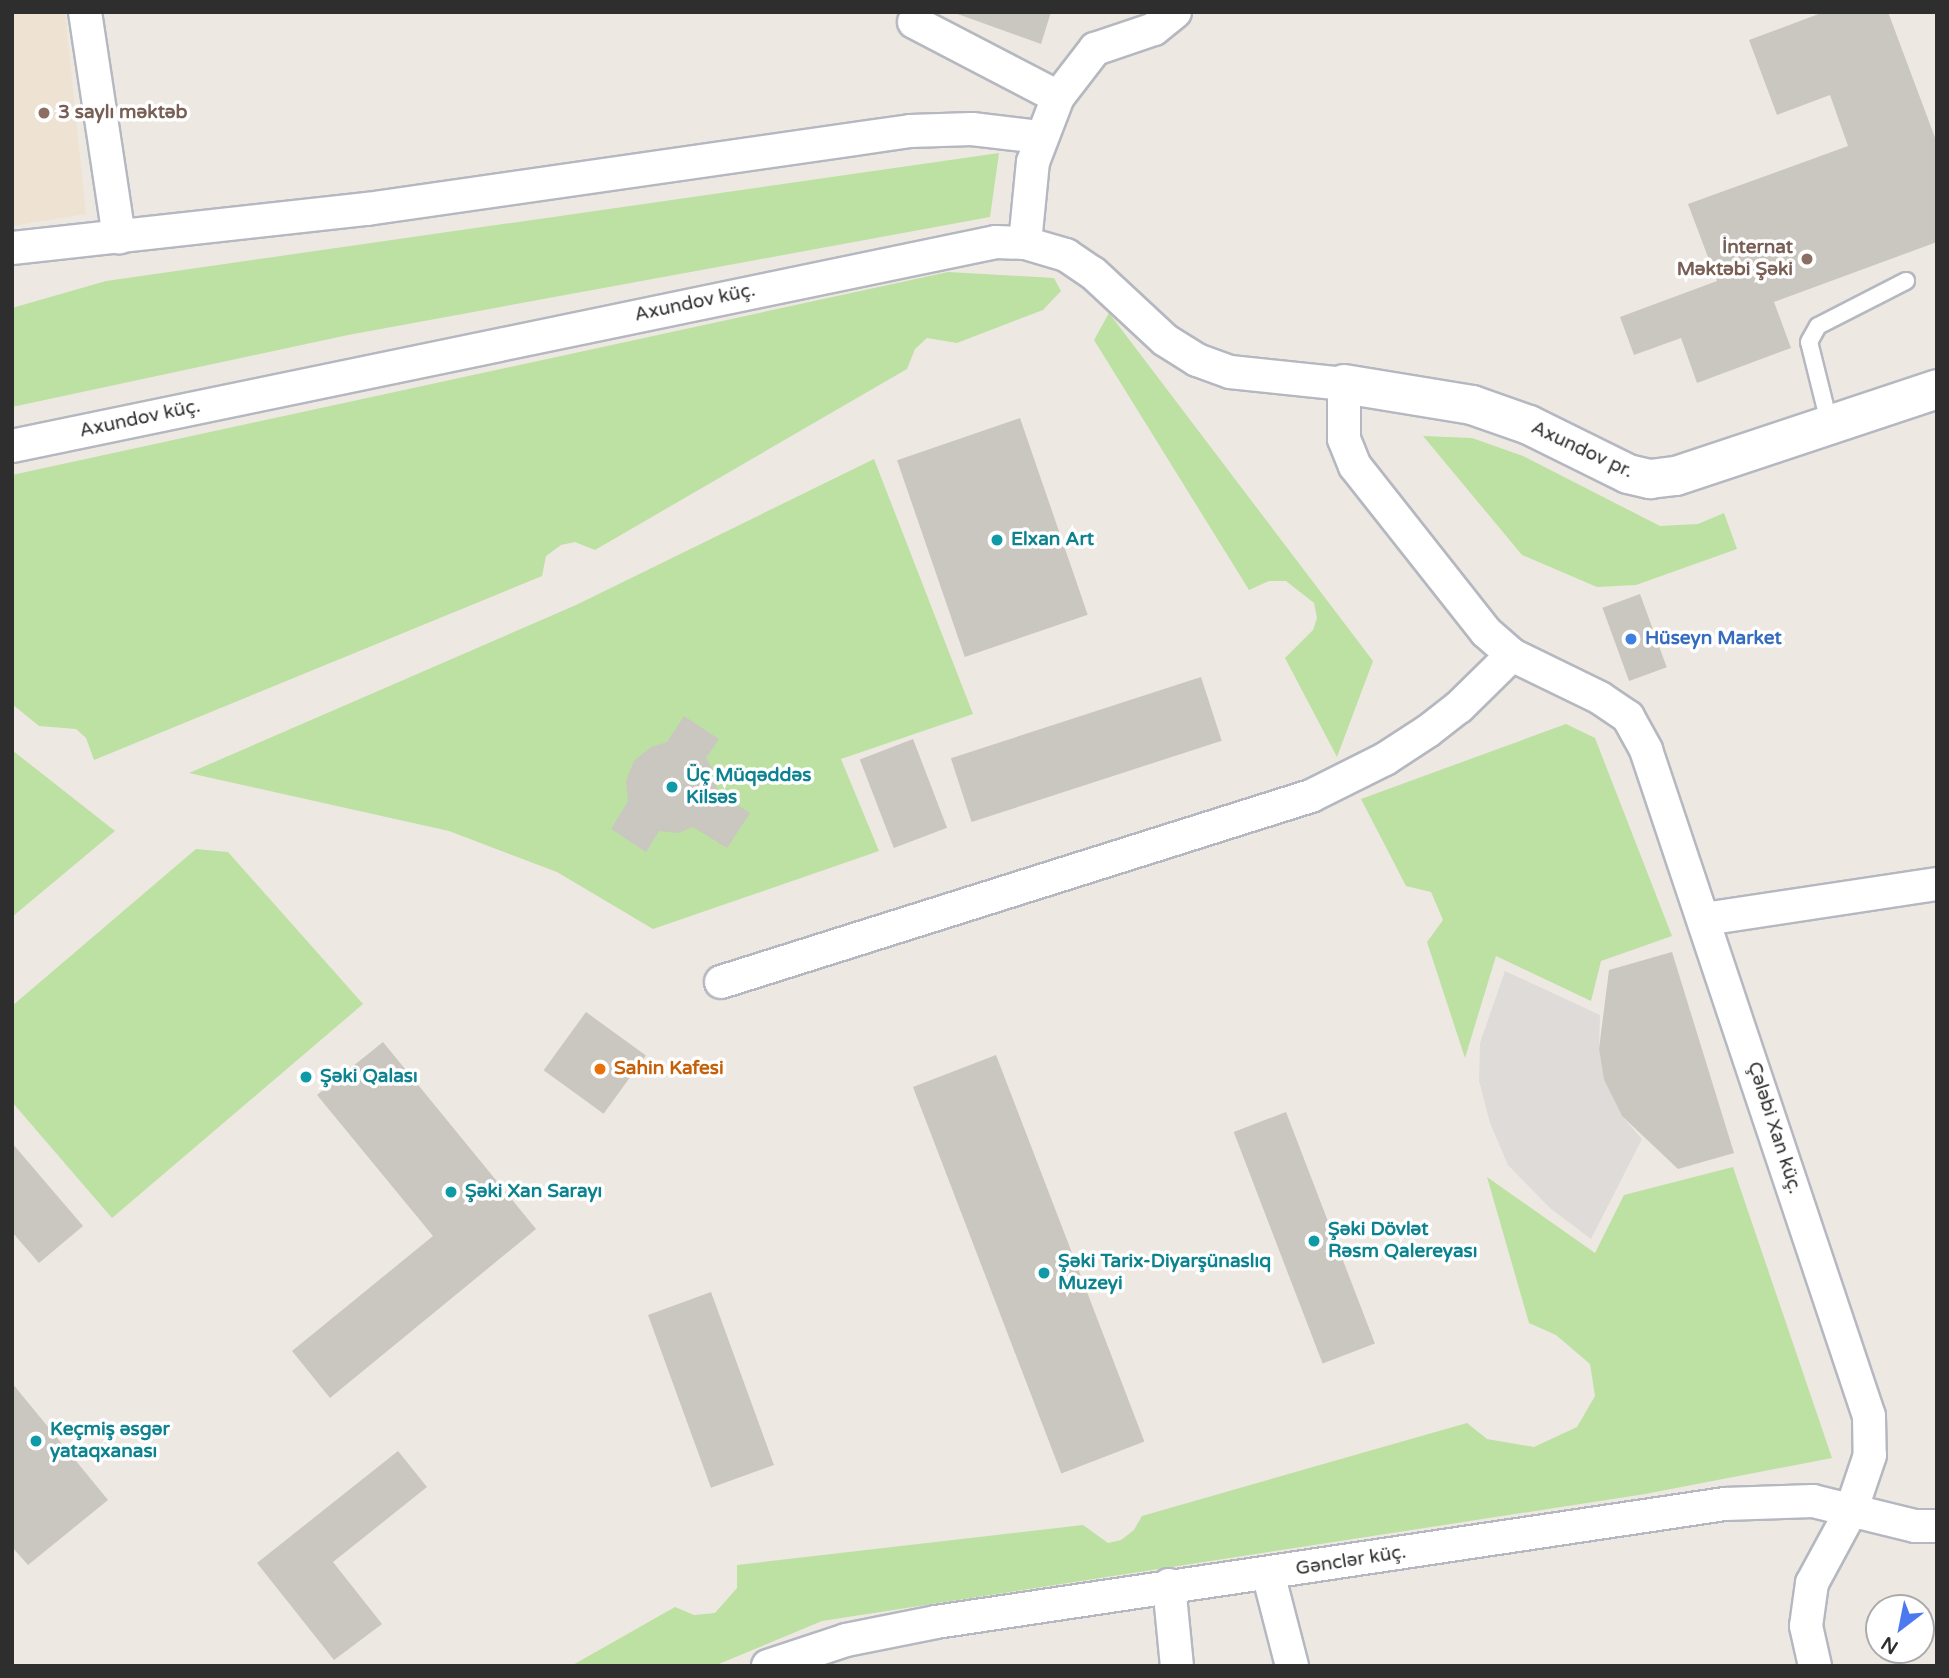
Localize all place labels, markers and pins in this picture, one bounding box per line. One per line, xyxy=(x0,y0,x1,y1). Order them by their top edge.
place label: 3 saylı məktəb xyxy=(58,102,188,124)
marker: 3 saylı məktəb xyxy=(36,105,52,121)
place label: İnternat Məktəbi Şəki xyxy=(1677,237,1793,281)
marker: İnternat Məktəbi Şəki xyxy=(1799,251,1815,267)
place label: Elxan Art xyxy=(1011,529,1094,551)
marker: Elxan Art xyxy=(989,532,1005,548)
place label: Hüseyn Market xyxy=(1645,628,1782,650)
marker: Hüseyn Market xyxy=(1623,631,1639,647)
place label: Üç Müqəddəs Kilsəs xyxy=(686,765,811,809)
marker: Üç Müqəddəs Kilsəs xyxy=(664,779,680,795)
place label: Sahin Kafesi xyxy=(614,1058,724,1080)
marker: Sahin Kafesi xyxy=(592,1061,608,1077)
place label: Şəki Qalası xyxy=(320,1066,418,1088)
marker: Şəki Qalası xyxy=(298,1069,314,1085)
place label: Şəki Xan Sarayı xyxy=(465,1181,602,1203)
marker: Şəki Xan Sarayı xyxy=(443,1184,459,1200)
place label: Şəki Dövlət Rəsm Qalereyası xyxy=(1328,1219,1477,1263)
marker: Şəki Dövlət Rəsm Qalereyası xyxy=(1306,1233,1322,1249)
place label: Şəki Tarix-Diyarşünaslıq Muzeyi xyxy=(1058,1251,1271,1295)
marker: Şəki Tarix-Diyarşünaslıq Muzeyi xyxy=(1036,1265,1052,1281)
place label: Keçmiş əsgər yataqxanası xyxy=(50,1419,170,1463)
marker: Keçmiş əsgər yataqxanası xyxy=(28,1433,44,1449)

